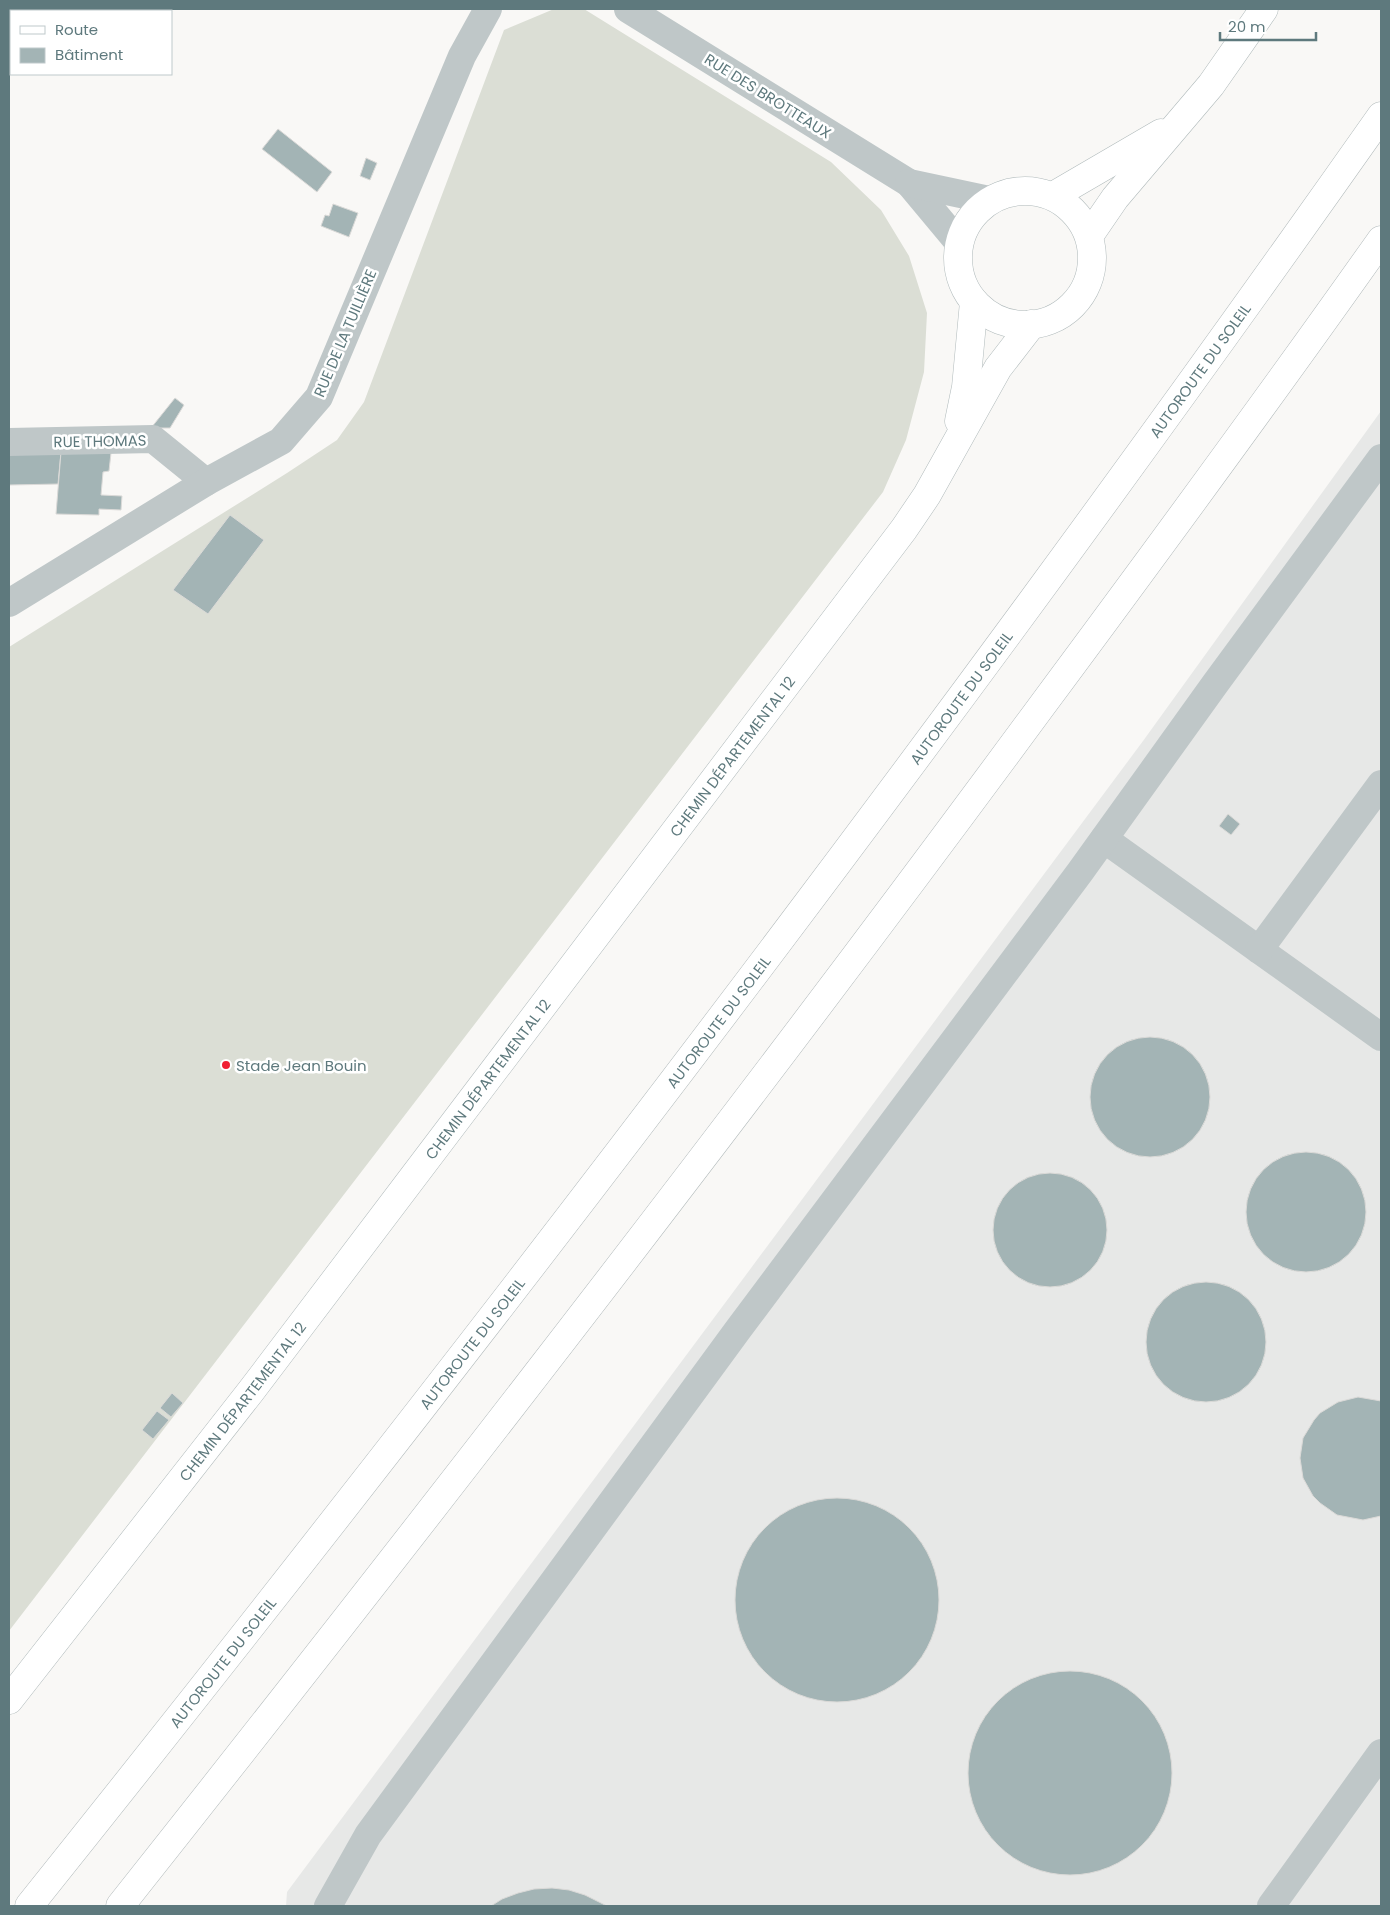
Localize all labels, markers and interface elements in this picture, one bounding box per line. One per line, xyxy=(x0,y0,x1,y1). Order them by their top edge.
legend xyxy=(10,10,172,75)
scale bar xyxy=(1220,10,1316,42)
text: 20 m xyxy=(1228,16,1266,37)
text: Route xyxy=(55,19,98,40)
text: Bâtiment xyxy=(55,44,123,65)
street label: RUE DES BROTTEAUX xyxy=(701,49,835,143)
street label: RUE DE LA TUILLIÈRE xyxy=(309,266,381,400)
street label: AUTOROUTE DU SOLEIL xyxy=(1144,299,1255,442)
street label: RUE THOMAS xyxy=(53,430,147,452)
street label: AUTOROUTE DU SOLEIL xyxy=(905,626,1017,769)
street label: CHEMIN DÉPARTEMENTAL 12 xyxy=(664,672,800,841)
street label: AUTOROUTE DU SOLEIL xyxy=(661,951,775,1092)
street label: CHEMIN DÉPARTEMENTAL 12 xyxy=(420,994,555,1164)
place label: Stade Jean Bouin xyxy=(236,1055,367,1076)
marker: Stade Jean Bouin xyxy=(220,1059,232,1071)
street label: AUTOROUTE DU SOLEIL xyxy=(414,1273,530,1413)
street label: CHEMIN DÉPARTEMENTAL 12 xyxy=(174,1317,311,1485)
street label: AUTOROUTE DU SOLEIL xyxy=(164,1592,281,1732)

